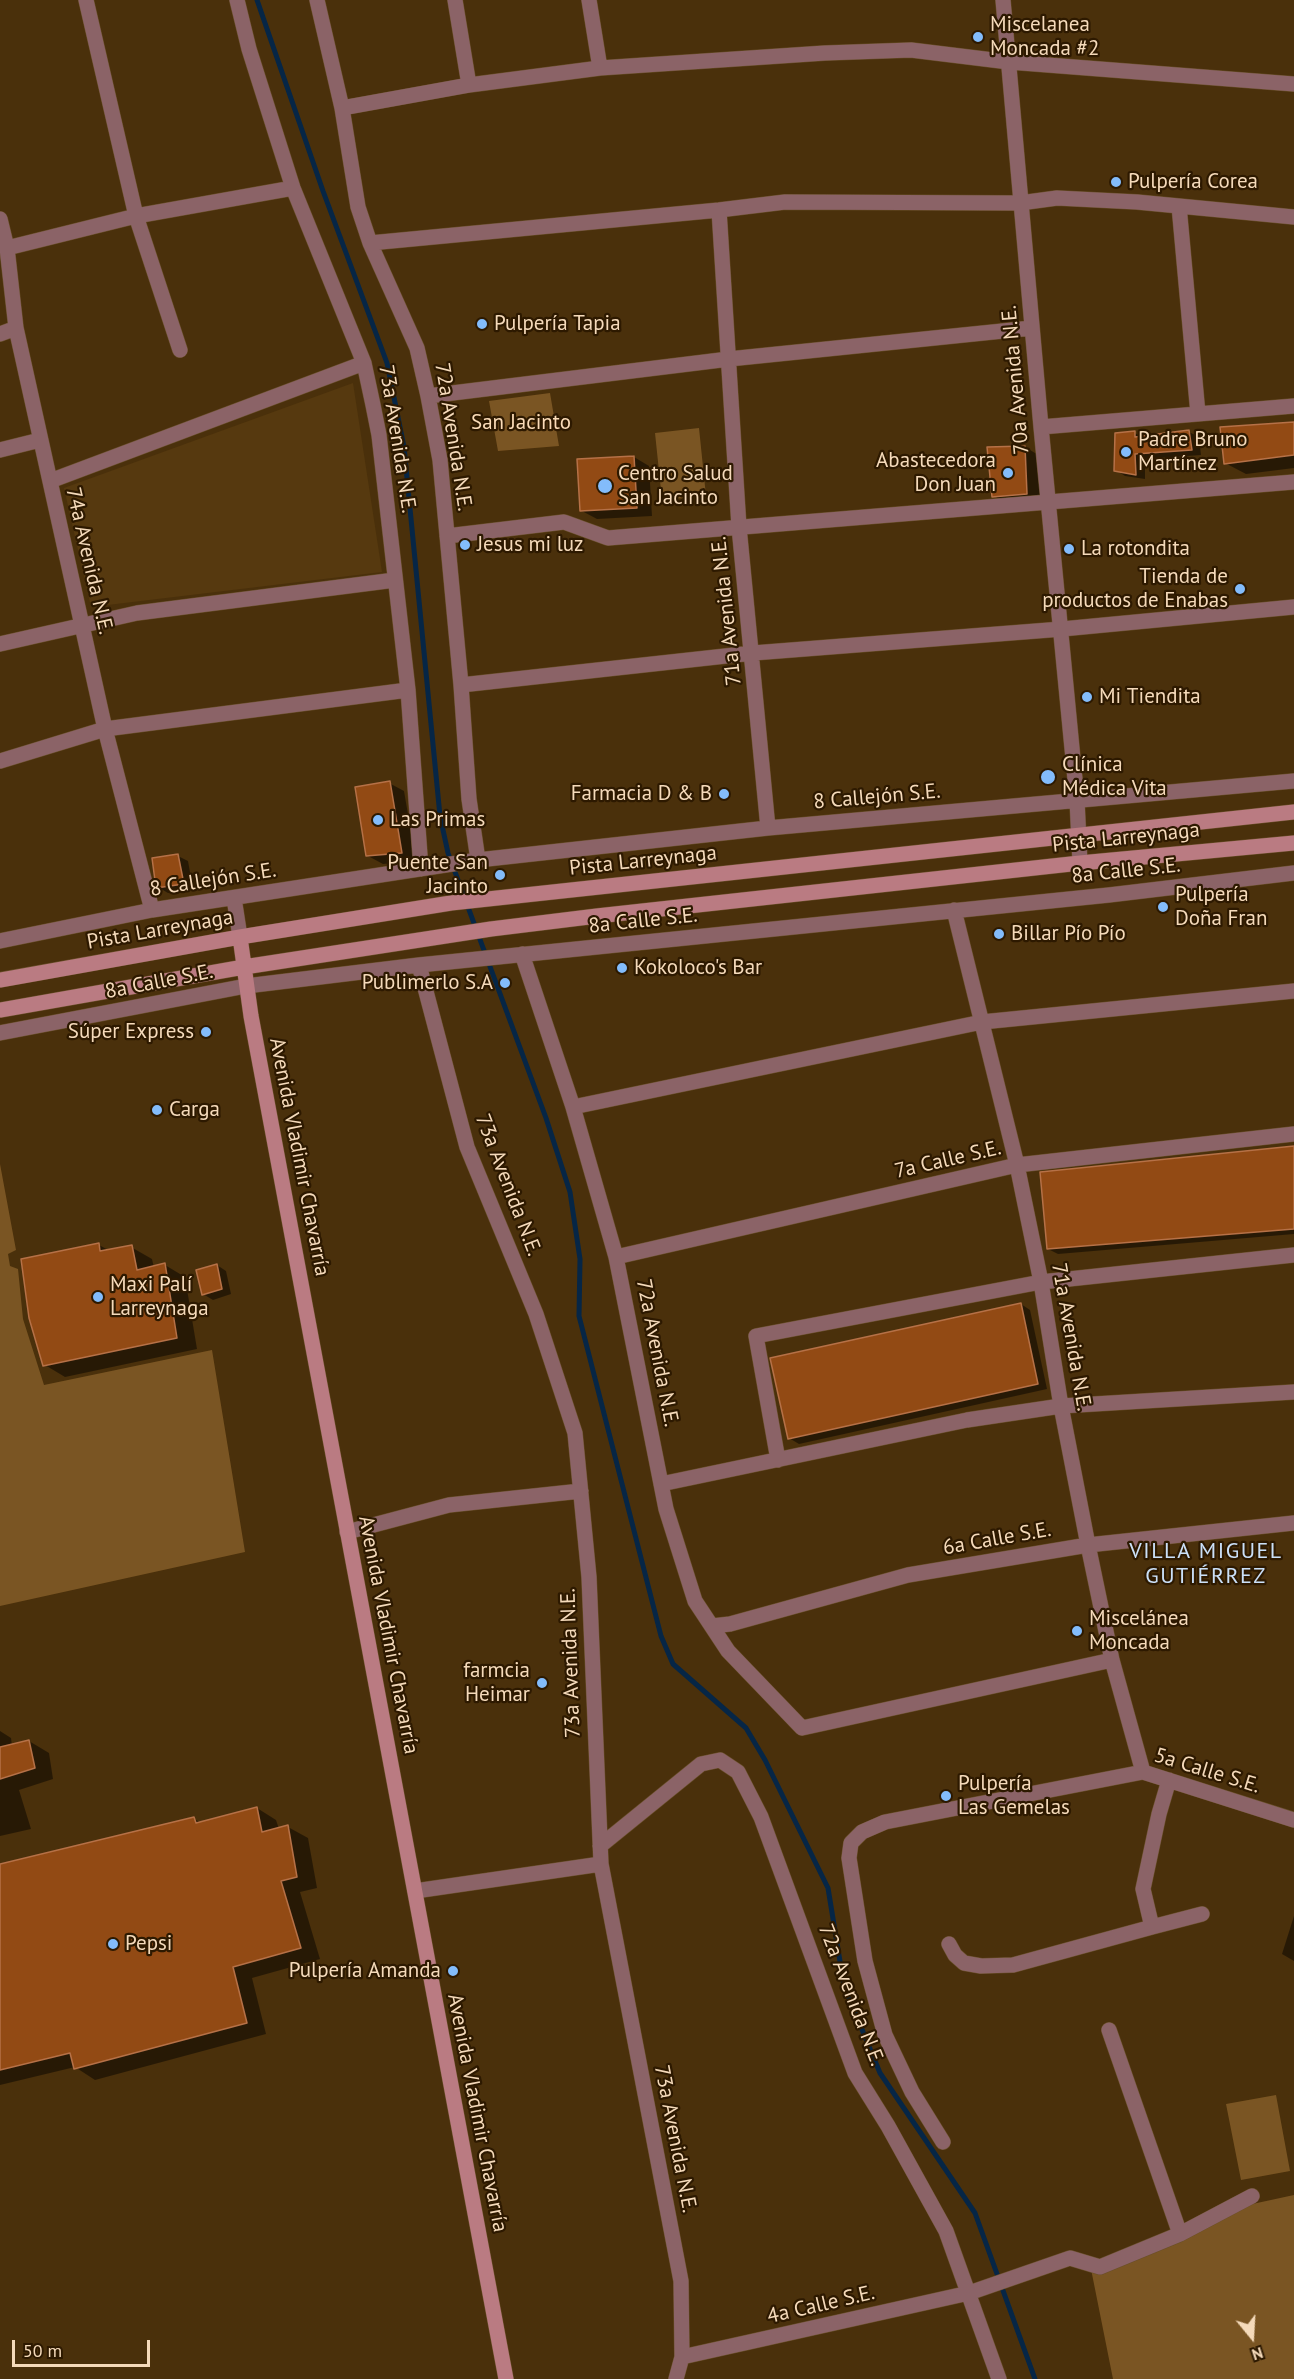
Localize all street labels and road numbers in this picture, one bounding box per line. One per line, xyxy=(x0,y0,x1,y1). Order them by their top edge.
street label: 70a Avenida N.E. xyxy=(997,304,1035,456)
street label: 72a Avenida N.E. xyxy=(429,361,477,513)
street label: 73a Avenida N.E. xyxy=(373,363,421,515)
street label: 74a Avenida N.E. xyxy=(60,485,118,637)
street label: 71a Avenida N.E. xyxy=(707,535,747,687)
street label: 8 Callejón S.E. xyxy=(812,779,942,815)
street label: Pista Larreynaga xyxy=(1051,818,1201,858)
street label: Pista Larreynaga xyxy=(568,841,718,881)
street label: 8a Calle S.E. xyxy=(1070,853,1182,889)
street label: 8 Callejón S.E. xyxy=(148,858,278,902)
street label: 8a Calle S.E. xyxy=(587,903,699,939)
street label: Pista Larreynaga xyxy=(85,905,235,955)
street label: 8a Calle S.E. xyxy=(103,959,215,1005)
street label: Avenida Vladimir Chavarría xyxy=(264,1036,334,1278)
street label: 73a Avenida N.E. xyxy=(469,1111,547,1259)
street label: 7a Calle S.E. xyxy=(892,1136,1004,1184)
street label: 71a Avenida N.E. xyxy=(1046,1261,1096,1413)
street label: 72a Avenida N.E. xyxy=(630,1277,684,1429)
street label: Avenida Vladimir Chavarría xyxy=(353,1514,423,1756)
street label: 6a Calle S.E. xyxy=(941,1517,1053,1561)
street label: 73a Avenida N.E. xyxy=(556,1588,586,1738)
street label: 5a Calle S.E. xyxy=(1151,1743,1263,1799)
street label: 72a Avenida N.E. xyxy=(812,1921,890,2069)
street label: Avenida Vladimir Chavarría xyxy=(442,1992,512,2234)
street label: 73a Avenida N.E. xyxy=(648,2063,702,2215)
street label: 4a Calle S.E. xyxy=(765,2280,877,2330)

